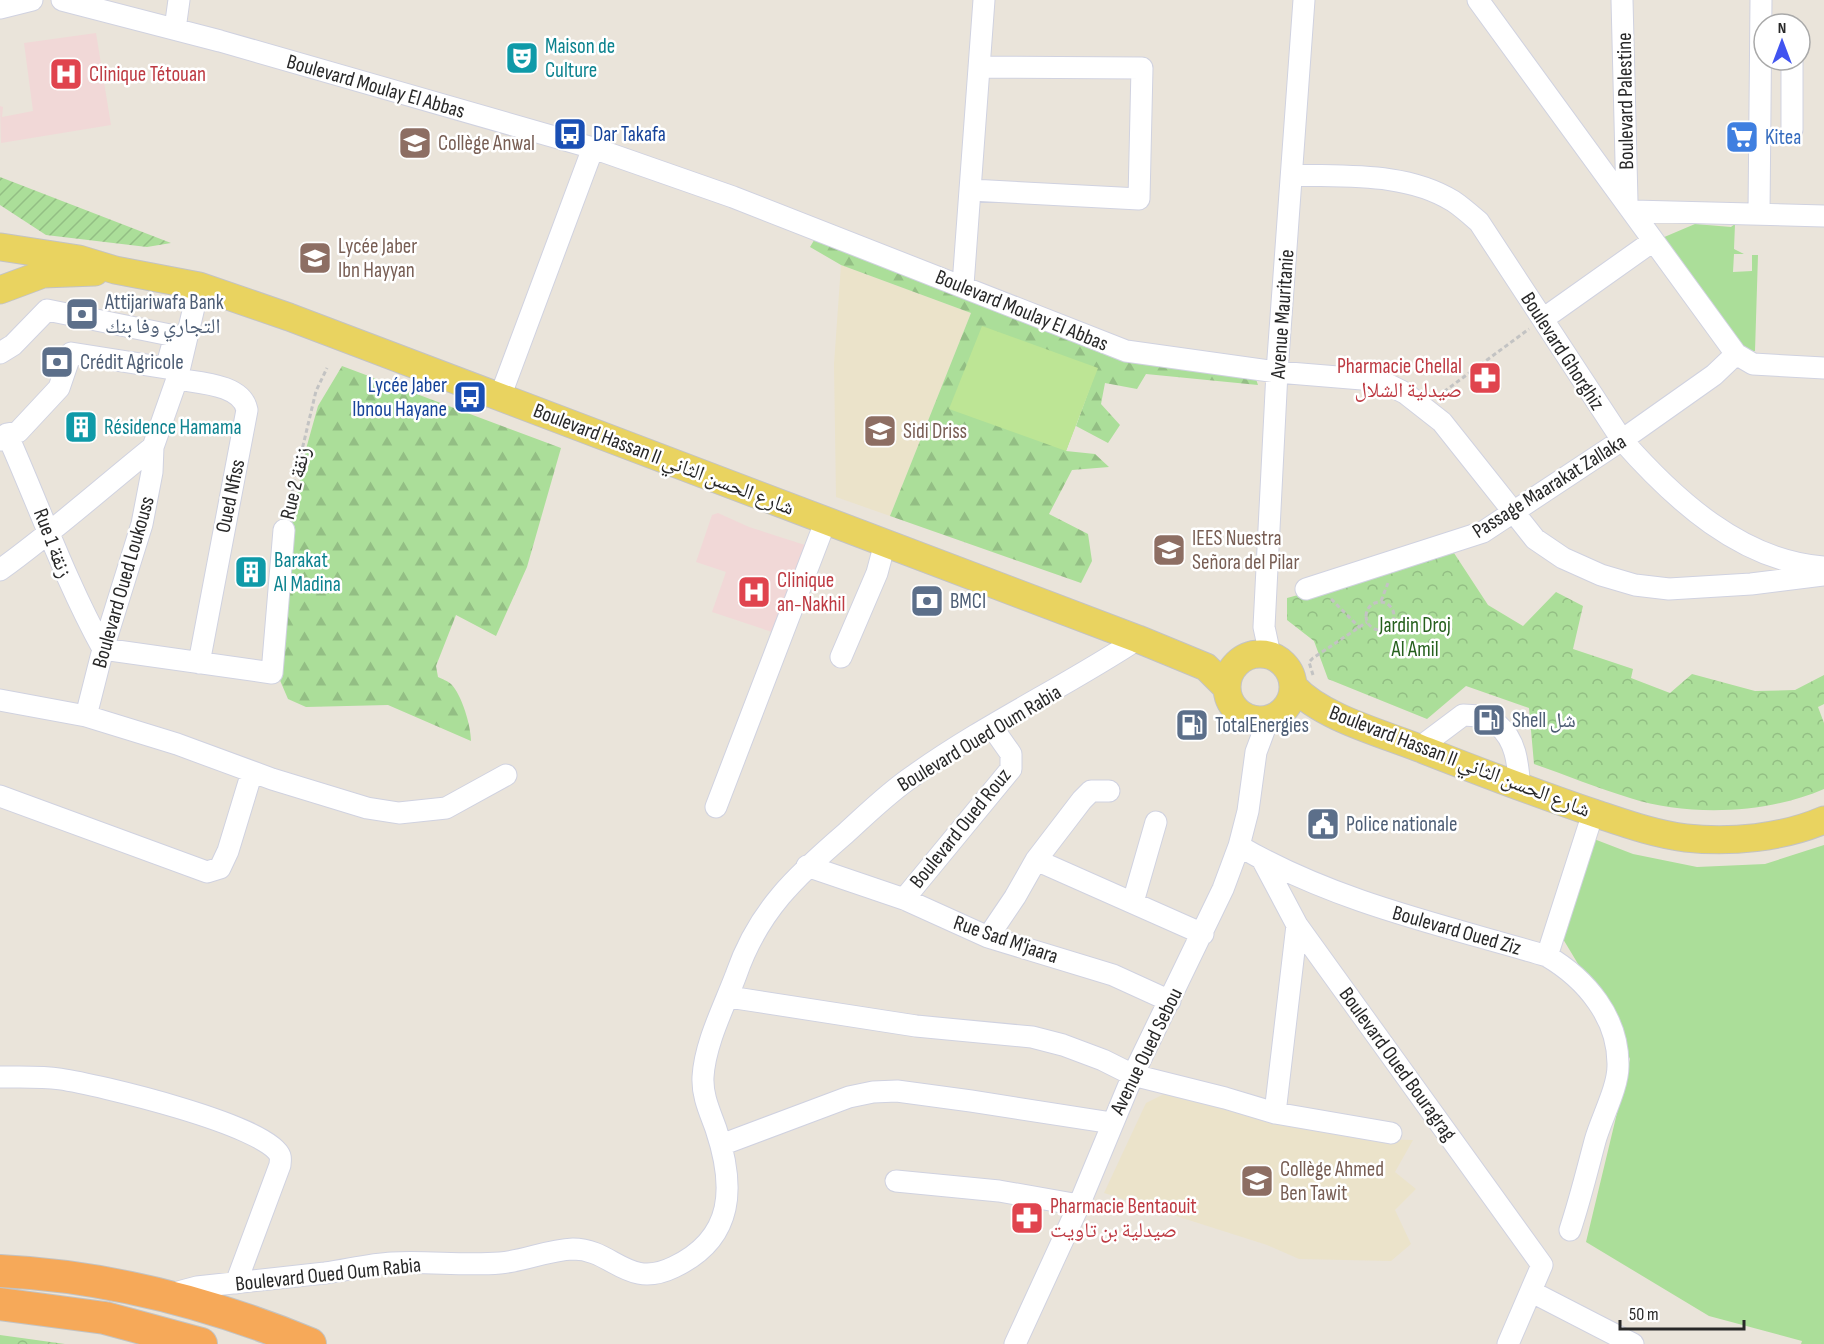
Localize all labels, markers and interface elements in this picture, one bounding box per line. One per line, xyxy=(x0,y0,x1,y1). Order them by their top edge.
north arrow xyxy=(1752,12,1812,72)
text: N xyxy=(1778,19,1786,38)
street label: Boulevard Palestine xyxy=(1612,32,1639,170)
place label: Maison de Culture xyxy=(545,34,615,83)
theatre icon: Maison de Culture xyxy=(504,40,540,76)
street label: Boulevard Moulay El Abbas xyxy=(284,49,468,124)
hospital icon: Clinique Tétouan xyxy=(48,56,84,92)
place label: Clinique Tétouan xyxy=(89,62,206,87)
bus stop icon: Dar Takafa xyxy=(552,116,588,152)
supermarket icon: Kitea xyxy=(1724,119,1760,155)
place label: Dar Takafa xyxy=(593,122,666,147)
school or university icon: Collège Anwal xyxy=(397,125,433,161)
place label: Kitea xyxy=(1765,125,1801,150)
place label: Collège Anwal xyxy=(438,131,535,156)
place label: Lycée Jaber Ibn Hayyan xyxy=(338,234,417,283)
school or university icon: Lycée Jaber Ibn Hayyan xyxy=(297,240,333,276)
street label: Avenue Mauritanie xyxy=(1265,248,1299,381)
street label: Boulevard Moulay El Abbas xyxy=(932,264,1112,357)
street label: Boulevard Ghorghiz xyxy=(1515,288,1610,415)
place label: Attijariwafa Bank التجاري وفا بنك xyxy=(104,290,224,342)
bank icon: Attijariwafa Bank التجاري وفا بنك xyxy=(64,296,100,332)
bank icon: Crédit Agricole xyxy=(39,344,75,380)
place label: Crédit Agricole xyxy=(80,350,184,375)
place label: Pharmacie Chellal صيدلية الشلال xyxy=(1337,354,1462,403)
pharmacy icon: Pharmacie Chellal صيدلية الشلال xyxy=(1467,360,1503,396)
place label: Lycée Jaber Ibnou Hayane xyxy=(352,373,447,422)
bus stop icon: Lycée Jaber Ibnou Hayane xyxy=(452,379,488,415)
street label: Boulevard Hassan II شارع الحسن الثاني xyxy=(529,398,798,524)
building icon: Résidence Hamama xyxy=(63,409,99,445)
school or university icon: Sidi Driss xyxy=(862,413,898,449)
place label: Résidence Hamama xyxy=(104,415,242,440)
place label: Sidi Driss xyxy=(903,419,967,444)
street label: Passage Maarakat Zallaka xyxy=(1468,429,1631,544)
street label: Rue 2 زنقة xyxy=(275,444,316,522)
street label: Oued Nfiss xyxy=(211,457,250,535)
street label: Boulevard Oued Loukouss xyxy=(87,493,160,671)
street label: Rue 1 زنقة xyxy=(28,505,77,581)
place label: IEES Nuestra Señora del Pilar xyxy=(1192,526,1299,575)
school or university icon: IEES Nuestra Señora del Pilar xyxy=(1151,532,1187,568)
place label: Barakat Al Madina xyxy=(273,548,341,597)
building icon: Barakat Al Madina xyxy=(233,554,269,590)
place label: Clinique an-Nakhil xyxy=(777,568,845,617)
hospital icon: Clinique an-Nakhil xyxy=(736,574,772,610)
bank icon: BMCI xyxy=(909,583,945,619)
place label: BMCI xyxy=(950,589,986,614)
park label: Jardin Droj Al Amil xyxy=(1378,613,1451,662)
street label: Boulevard Oued Oum Rabia xyxy=(893,680,1066,797)
street label: Boulevard Hassan II شارع الحسن الثاني xyxy=(1325,700,1594,826)
fuel station icon: Shell شل xyxy=(1471,702,1507,738)
fuel station icon: TotalEnergies xyxy=(1174,707,1210,743)
place label: Shell شل xyxy=(1512,708,1576,733)
place label: TotalEnergies xyxy=(1215,713,1309,738)
street label: Boulevard Oued Rouz xyxy=(904,763,1017,893)
public building icon: Police nationale xyxy=(1305,806,1341,842)
place label: Police nationale xyxy=(1346,812,1457,837)
street label: Boulevard Oued Ziz xyxy=(1390,900,1524,961)
street label: Rue Sad M'jaara xyxy=(950,910,1061,969)
street label: Boulevard Oued Bouragrag xyxy=(1334,983,1462,1146)
street label: Avenue Oued Sebou xyxy=(1105,984,1188,1120)
place label: Collège Ahmed Ben Tawit xyxy=(1280,1157,1384,1206)
school or university icon: Collège Ahmed Ben Tawit xyxy=(1239,1163,1275,1199)
place label: Pharmacie Bentaouit صيدلية بن تاويت xyxy=(1050,1194,1197,1243)
pharmacy icon: Pharmacie Bentaouit صيدلية بن تاويت xyxy=(1009,1200,1045,1236)
street label: Boulevard Oued Oum Rabia xyxy=(234,1252,422,1297)
scale bar xyxy=(1620,1293,1744,1331)
text: 50 m xyxy=(1629,1304,1659,1325)

